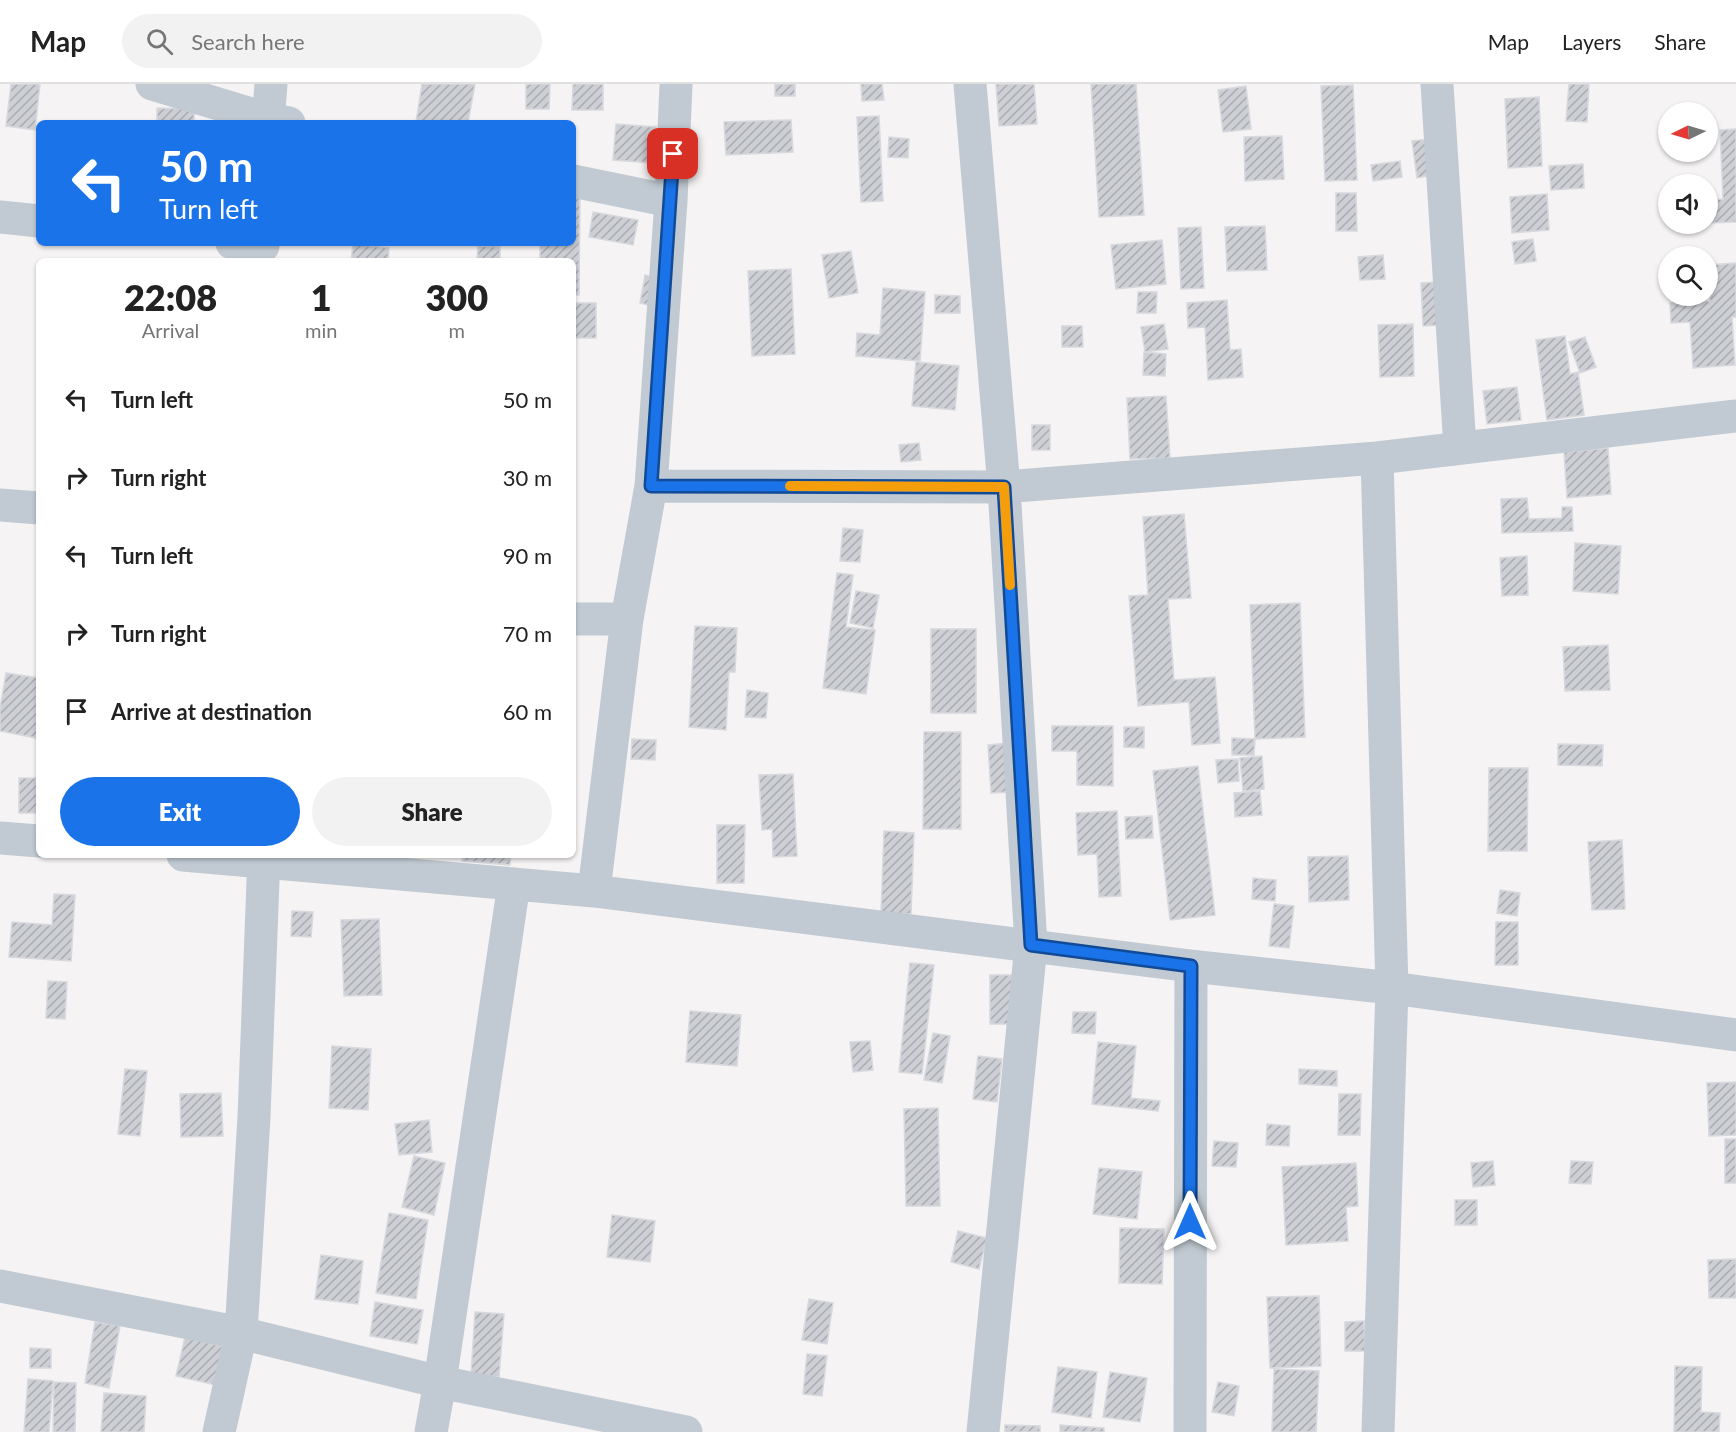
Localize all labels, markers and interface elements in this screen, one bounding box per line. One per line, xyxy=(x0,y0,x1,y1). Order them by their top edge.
search box xyxy=(122,14,542,68)
text: Map xyxy=(30,24,86,58)
icon: search xyxy=(143,25,176,58)
text: Search here xyxy=(191,28,305,55)
text: Map xyxy=(1488,29,1529,54)
text: Layers xyxy=(1562,29,1621,54)
text: Share xyxy=(1654,29,1706,54)
north arrow xyxy=(1658,102,1718,162)
map controls xyxy=(1658,102,1718,306)
pin xyxy=(647,128,698,179)
icon: arrive xyxy=(656,137,689,170)
text: 50 m xyxy=(159,141,253,191)
icon: left xyxy=(60,144,138,222)
button: sound xyxy=(1658,174,1718,234)
text: Turn left xyxy=(159,192,258,225)
button: search xyxy=(1658,246,1718,306)
text: 22:08 xyxy=(124,275,217,319)
text: 1 xyxy=(311,275,332,319)
text: 300 xyxy=(425,275,488,319)
text: Arrival xyxy=(142,318,199,342)
text: min xyxy=(305,318,337,342)
text: m xyxy=(448,318,465,342)
icon: left xyxy=(60,383,93,416)
text: Turn left xyxy=(111,386,193,413)
text: 50 m xyxy=(503,386,552,413)
icon: right xyxy=(60,461,93,494)
text: Turn right xyxy=(111,464,206,491)
text: 30 m xyxy=(503,464,552,491)
icon: left xyxy=(60,539,93,572)
text: Turn left xyxy=(111,542,193,569)
text: 90 m xyxy=(503,542,552,569)
icon: right xyxy=(60,617,93,650)
text: Turn right xyxy=(111,620,206,647)
text: 70 m xyxy=(503,620,552,647)
icon: arrive xyxy=(60,695,93,728)
text: Arrive at destination xyxy=(111,698,312,725)
text: 60 m xyxy=(503,698,552,725)
button: Exit xyxy=(60,777,300,846)
button: Share xyxy=(312,777,552,846)
position arrow xyxy=(1158,1190,1222,1254)

